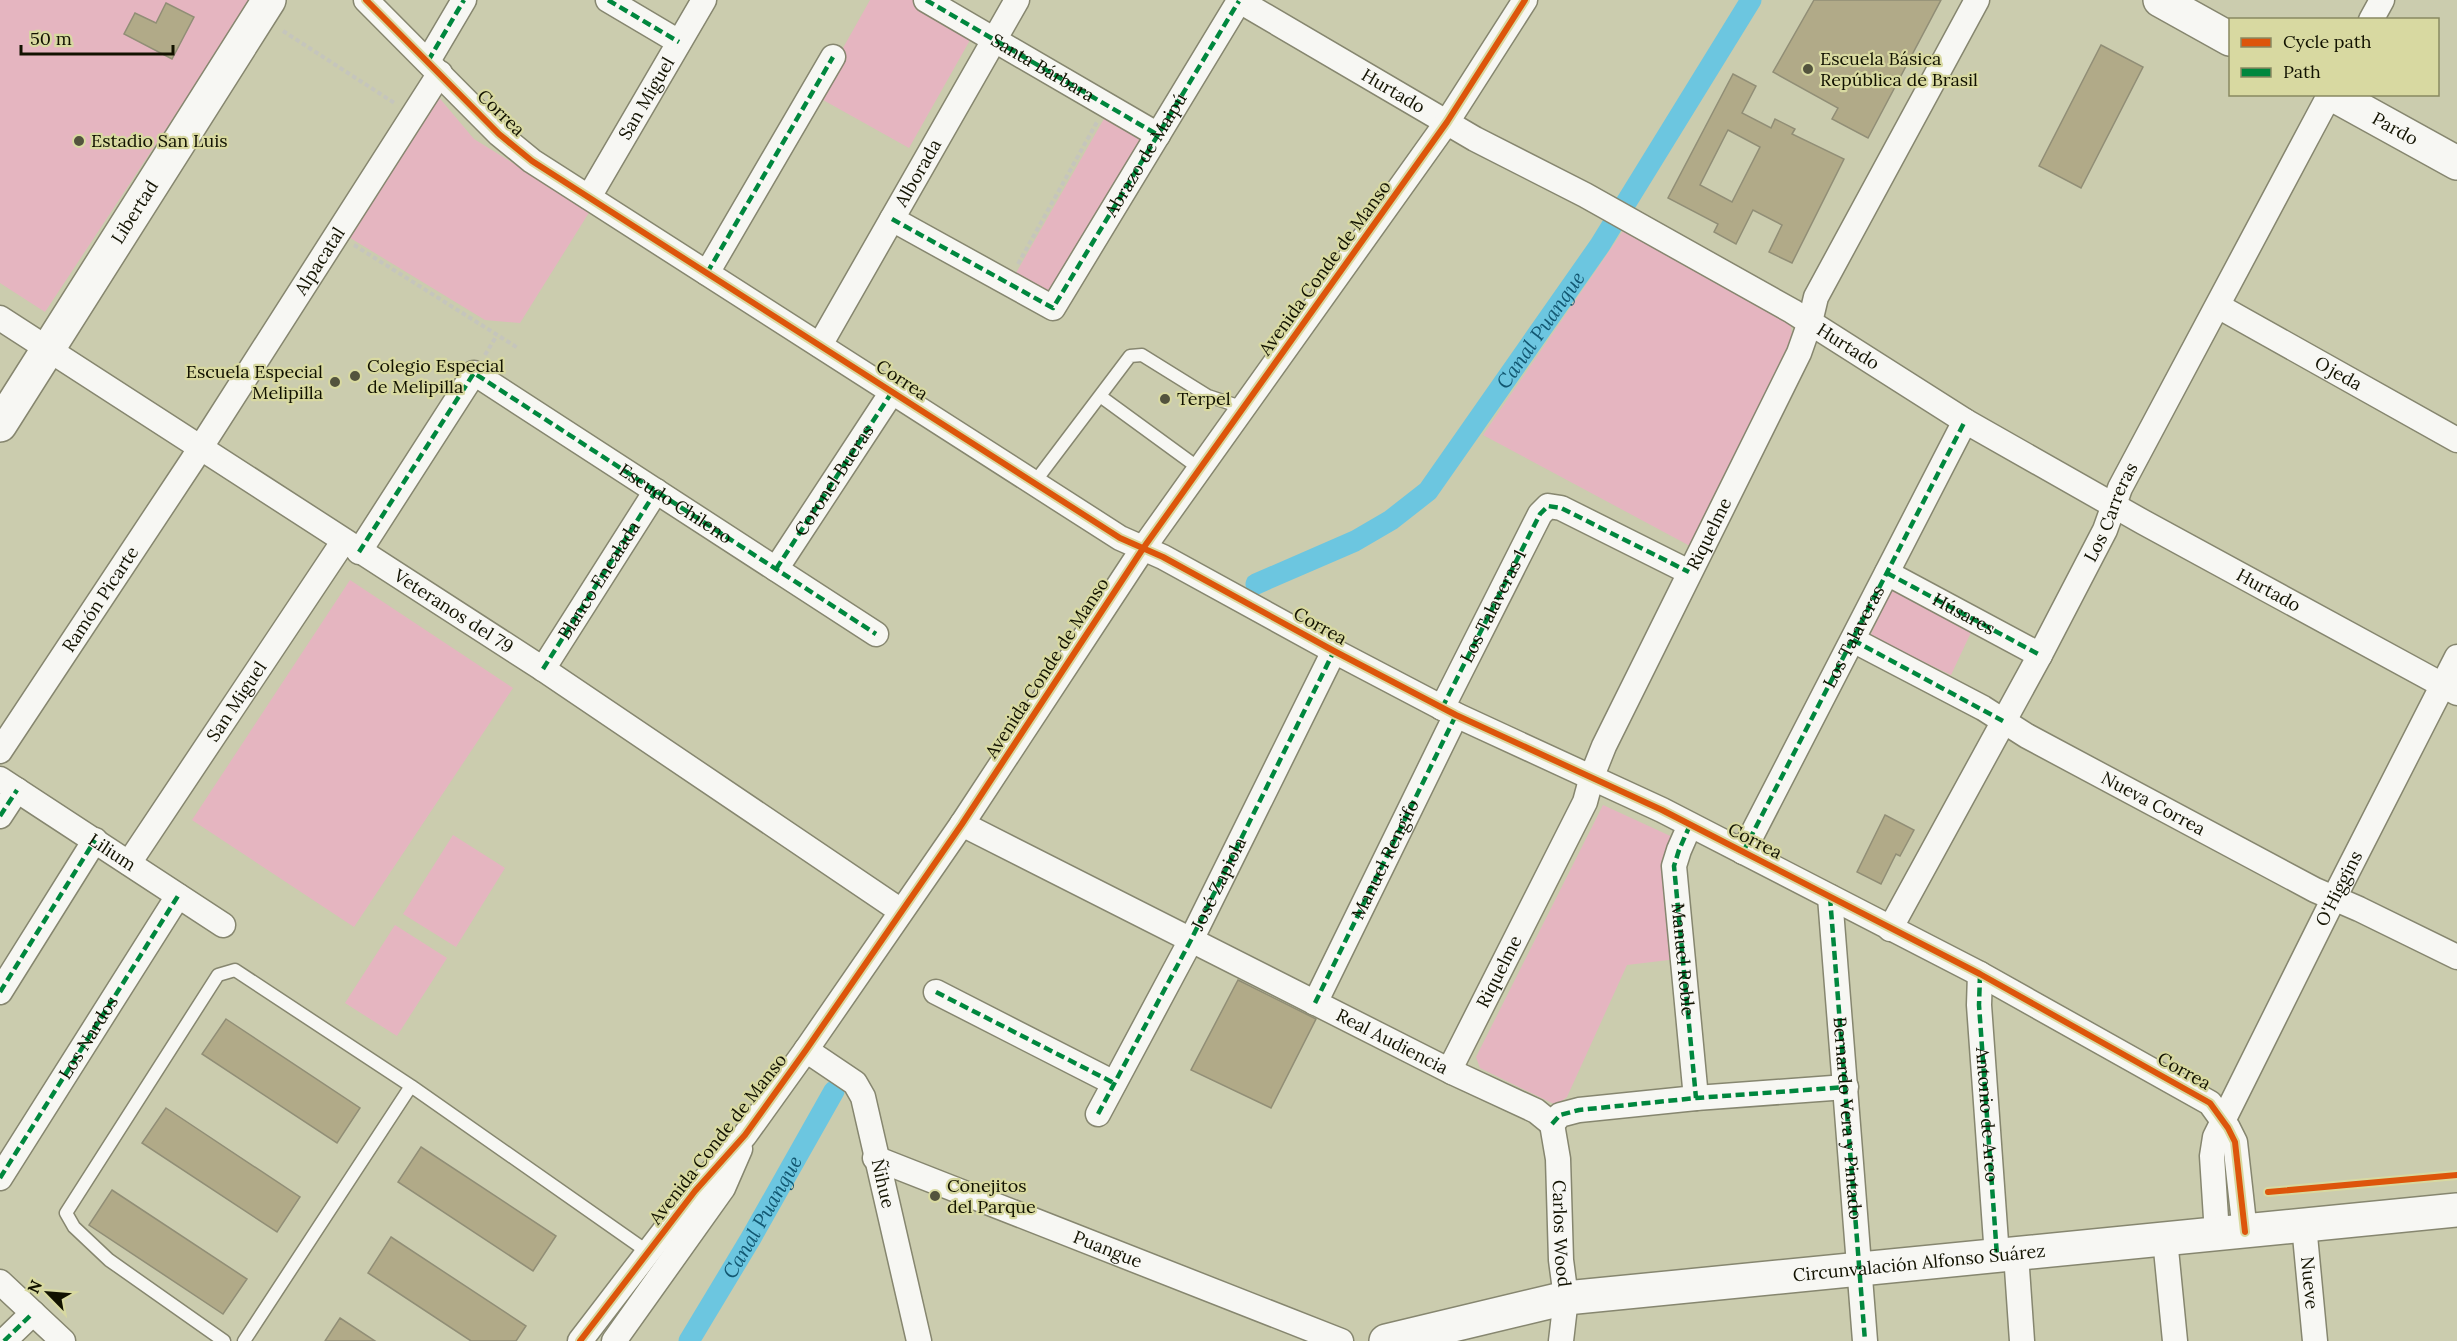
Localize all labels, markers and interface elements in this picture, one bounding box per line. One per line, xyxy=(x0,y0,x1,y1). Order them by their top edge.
scale bar xyxy=(21,18,172,56)
legend xyxy=(2229,18,2439,96)
text: 50 m xyxy=(30,27,72,50)
street label: Santa Bárbara xyxy=(987,28,1099,107)
text: Cycle path xyxy=(2283,30,2372,53)
place label: Escuela Básica República de Brasil xyxy=(1820,47,1978,91)
street label: San Miguel xyxy=(613,53,679,144)
text: Path xyxy=(2283,60,2321,83)
marker: Escuela Básica República de Brasil xyxy=(1801,62,1815,76)
street label: Hurtado xyxy=(1358,63,1430,118)
street label: Correa xyxy=(473,84,530,141)
street label: Abrazo de Maipú xyxy=(1099,88,1192,222)
street label: Pardo xyxy=(2368,106,2422,150)
place label: Estadio San Luis xyxy=(91,129,228,152)
marker: Estadio San Luis xyxy=(72,134,86,148)
street label: Alborada xyxy=(889,135,946,212)
street label: Libertad xyxy=(106,176,163,248)
street label: Avenida Conde de Manso xyxy=(1253,176,1396,360)
street label: Alpacatal xyxy=(289,223,350,300)
water label: Canal Puangue xyxy=(1490,266,1590,393)
street label: Hurtado xyxy=(1813,318,1884,375)
street label: Ojeda xyxy=(2311,351,2366,395)
place label: Colegio Especial de Melipilla xyxy=(367,354,504,398)
street label: Correa xyxy=(872,354,933,405)
place label: Escuela Especial Melipilla xyxy=(186,360,323,404)
marker: Colegio Especial de Melipilla xyxy=(348,369,362,383)
marker: Escuela Especial Melipilla xyxy=(328,375,342,389)
place label: Terpel xyxy=(1177,387,1231,410)
marker: Terpel xyxy=(1158,392,1172,406)
street label: Coronel Bueras xyxy=(789,420,879,540)
street label: Escudo Chileno xyxy=(615,458,737,549)
street label: Los Carreras xyxy=(2078,458,2143,566)
street label: Riquelme xyxy=(1681,493,1737,574)
street label: Blanco Encalada xyxy=(553,516,645,644)
street label: Ramón Picarte xyxy=(57,541,144,656)
street label: Los Talaveras 1 xyxy=(1455,546,1531,666)
street label: Veteranos del 79 xyxy=(389,563,518,658)
street label: Hurtado xyxy=(2232,563,2305,617)
street label: Avenida Conde de Manso xyxy=(979,573,1114,763)
street label: Los Talaveras xyxy=(1817,581,1889,692)
street label: Húsares xyxy=(1929,587,1999,640)
street label: Correa xyxy=(1289,602,1351,650)
street label: San Miguel xyxy=(201,657,271,746)
street label: Nueva Correa xyxy=(2097,766,2209,840)
street label: Manuel Rengifo xyxy=(1346,795,1424,923)
street label: Correa xyxy=(1724,817,1786,864)
street label: Lilium xyxy=(84,828,141,876)
street label: José Zapiola xyxy=(1185,833,1251,935)
street label: O'Higgins xyxy=(2310,847,2367,930)
street label: Manuel Roble xyxy=(1667,902,1700,1017)
street label: Riquelme xyxy=(1471,931,1527,1011)
street label: Los Nardos xyxy=(53,991,123,1083)
street label: Real Audiencia xyxy=(1333,1003,1452,1079)
street label: Bernardo Vera y Pintado xyxy=(1828,1016,1867,1221)
street label: Antonio de Arco xyxy=(1971,1045,2004,1183)
street label: Correa xyxy=(2153,1047,2215,1095)
street label: Avenida Conde de Manso xyxy=(643,1049,791,1230)
water label: Canal Puangue xyxy=(717,1151,807,1283)
street label: Ñihue xyxy=(867,1156,900,1211)
place label: Conejitos del Parque xyxy=(947,1174,1036,1218)
street label: Carlos Wood xyxy=(1548,1180,1576,1288)
marker: Conejitos del Parque xyxy=(928,1189,942,1203)
street label: Puangue xyxy=(1070,1225,1146,1273)
street label: Circunvalación Alfonso Suárez xyxy=(1792,1239,2047,1287)
street label: Nueve xyxy=(2296,1255,2324,1310)
north arrow xyxy=(18,1263,78,1323)
text: N xyxy=(23,1277,46,1296)

